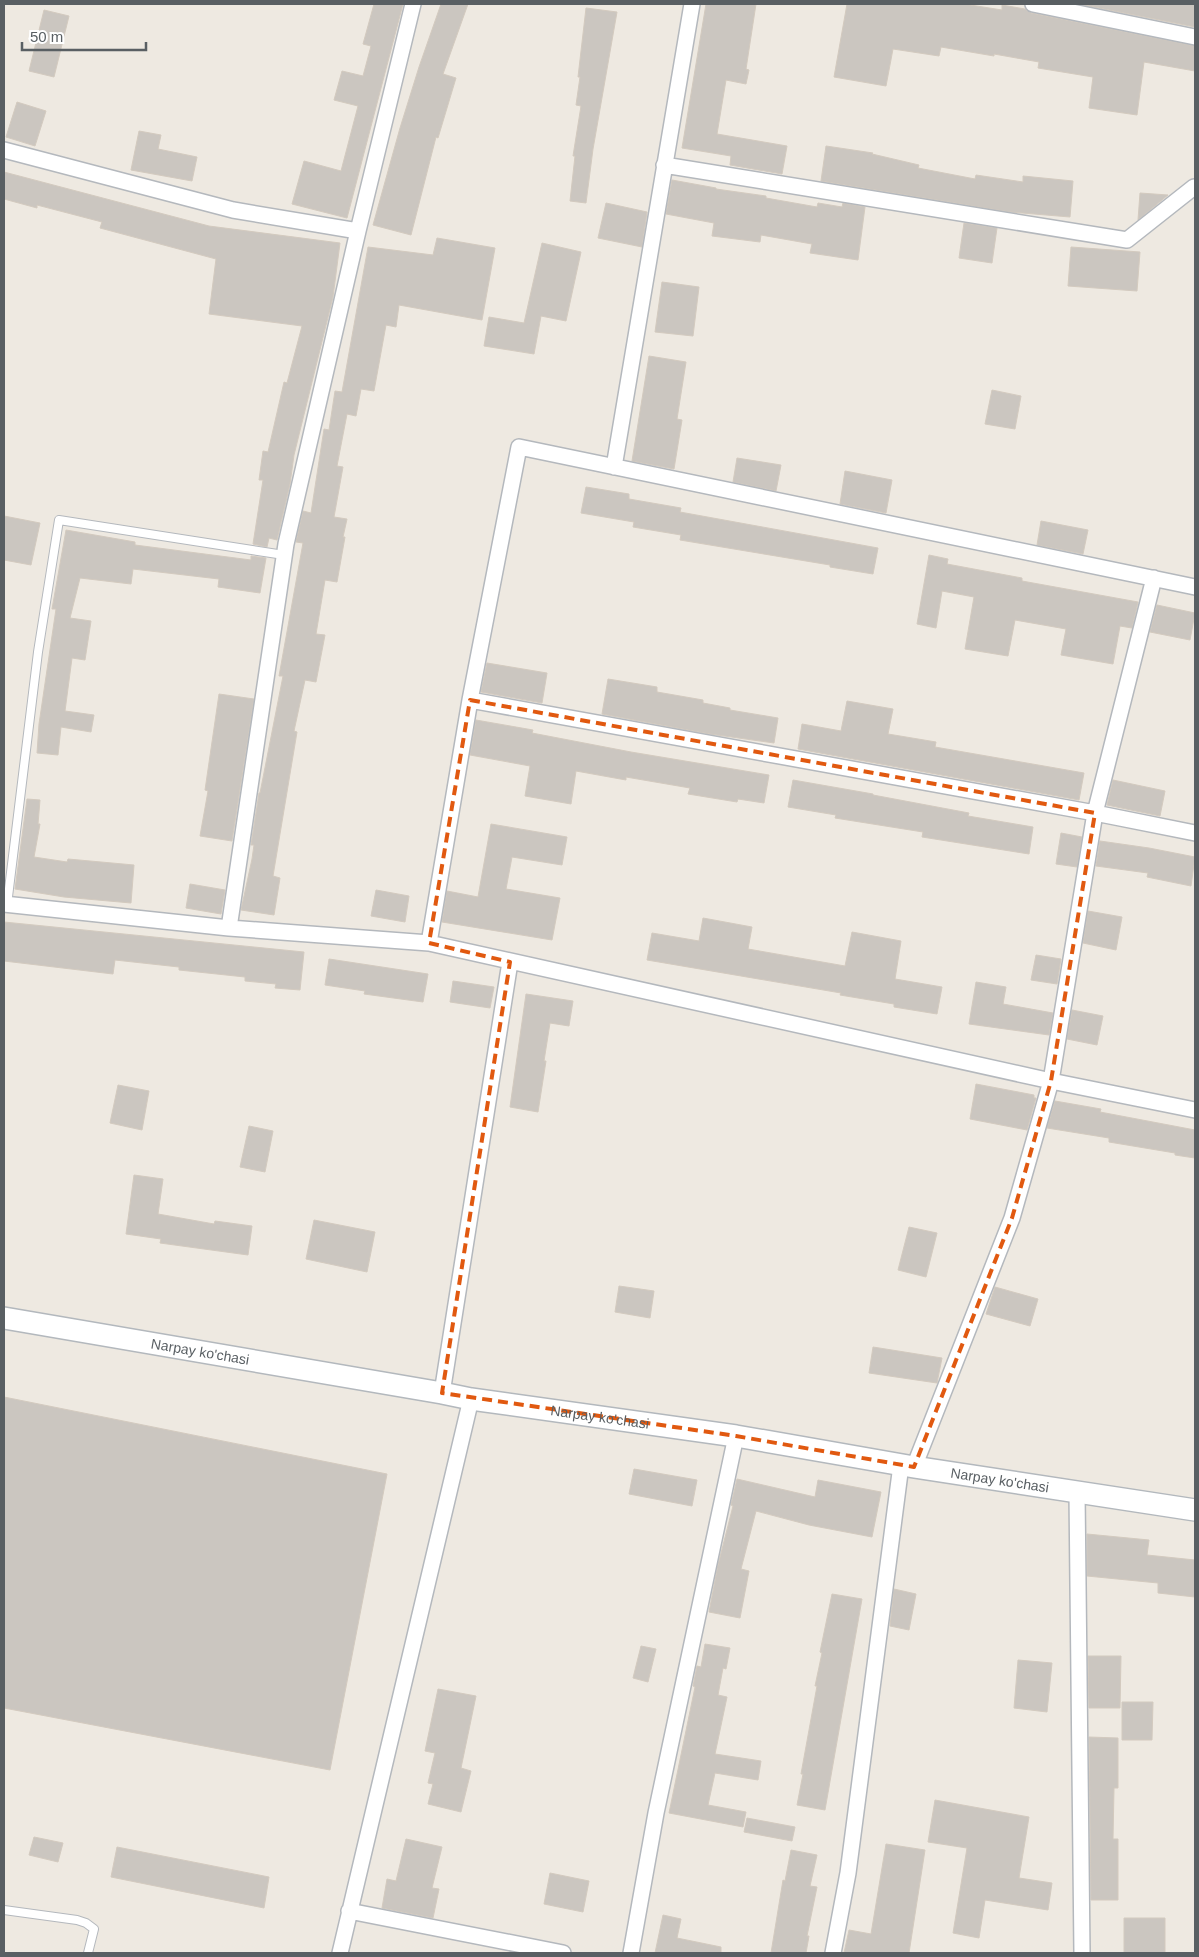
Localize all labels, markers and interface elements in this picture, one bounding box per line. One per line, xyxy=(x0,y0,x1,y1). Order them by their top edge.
scale bar xyxy=(22,20,146,52)
text: 50 m xyxy=(30,28,63,45)
street label: Narpay ko'chasi xyxy=(150,1335,250,1368)
street label: Narpay ko'chasi xyxy=(549,1402,650,1432)
street label: Narpay ko'chasi xyxy=(949,1465,1050,1496)

